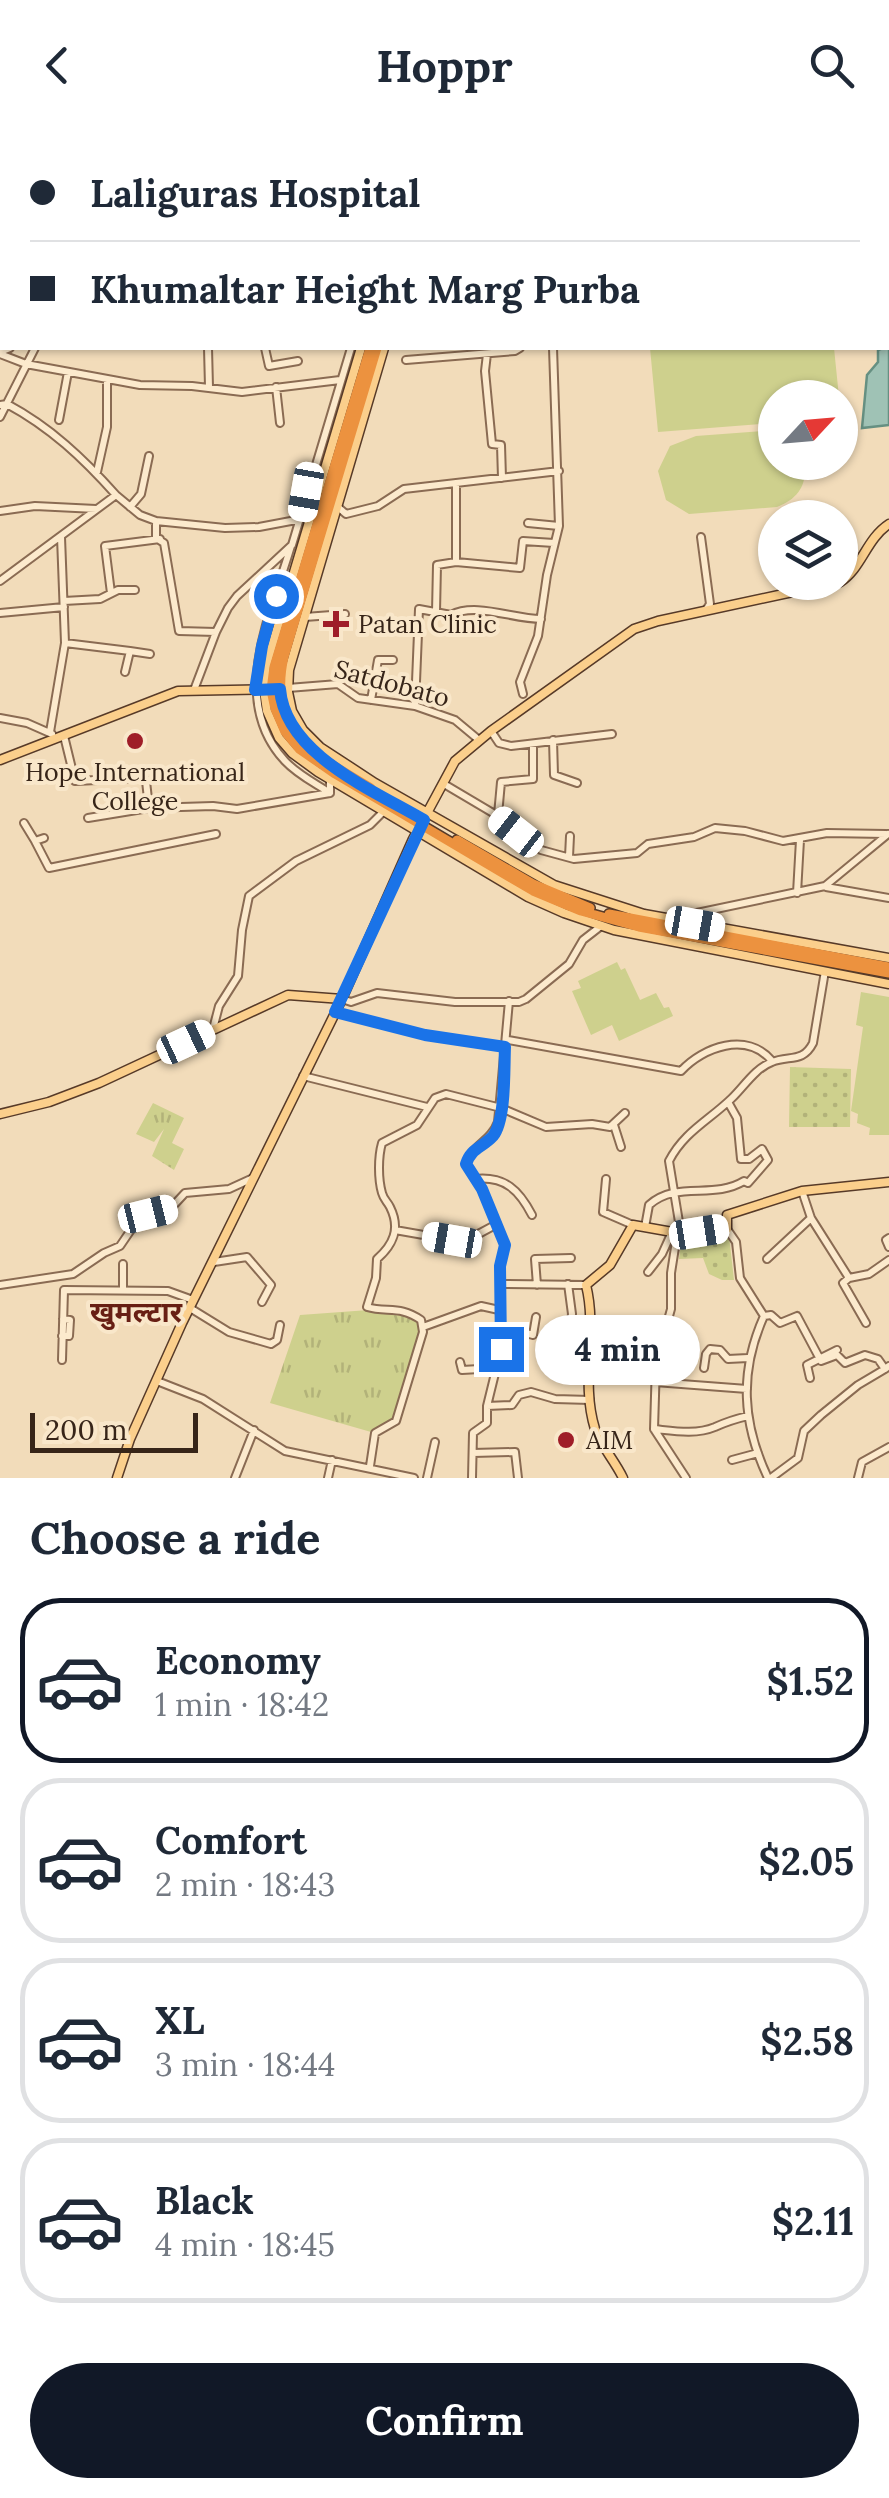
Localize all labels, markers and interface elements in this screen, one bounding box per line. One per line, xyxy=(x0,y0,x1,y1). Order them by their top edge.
text: Hoppr xyxy=(376,37,513,94)
icon: back xyxy=(30,38,85,93)
icon: search xyxy=(804,38,859,93)
text: Laliguras Hospital xyxy=(90,169,420,217)
text: Khumaltar Height Marg Purba xyxy=(90,265,640,313)
north arrow xyxy=(758,380,858,480)
map controls xyxy=(758,380,858,600)
car xyxy=(286,460,326,524)
button: layers xyxy=(758,500,858,600)
route start xyxy=(254,574,299,619)
place label: Patan Clinic xyxy=(358,608,497,640)
marker: Patan Clinic xyxy=(323,611,349,637)
street label: Satdobato xyxy=(331,652,453,714)
marker: Hope International College xyxy=(124,730,146,752)
place label: Hope International College xyxy=(25,756,245,817)
car xyxy=(483,802,549,862)
car xyxy=(663,904,727,944)
car xyxy=(152,1016,220,1068)
car xyxy=(115,1192,181,1236)
car xyxy=(667,1212,731,1252)
car xyxy=(420,1220,484,1260)
district label: खुमल्टार xyxy=(90,1294,183,1330)
callout: 4 min xyxy=(536,1314,701,1384)
route end xyxy=(479,1327,524,1372)
text: 4 min xyxy=(574,1329,661,1370)
scale bar xyxy=(30,1408,198,1452)
text: 200 m xyxy=(45,1412,127,1448)
place label: AIM xyxy=(585,1424,633,1456)
marker: AIM xyxy=(555,1429,577,1451)
text: Choose a ride xyxy=(30,1509,320,1566)
icon: car xyxy=(35,1636,125,1726)
text: Economy xyxy=(155,1636,321,1684)
text: $1.52 xyxy=(767,1657,854,1705)
text: 1 min · 18:42 xyxy=(155,1684,329,1725)
icon: car xyxy=(35,1816,125,1906)
text: Comfort xyxy=(155,1816,307,1864)
text: $2.05 xyxy=(758,1837,854,1885)
text: 2 min · 18:43 xyxy=(155,1864,335,1905)
icon: car xyxy=(35,1996,125,2086)
text: XL xyxy=(155,1996,205,2044)
text: $2.58 xyxy=(760,2017,854,2065)
text: 3 min · 18:44 xyxy=(155,2044,335,2085)
icon: car xyxy=(35,2176,125,2266)
text: Black xyxy=(155,2176,254,2224)
text: $2.11 xyxy=(772,2197,854,2245)
text: 4 min · 18:45 xyxy=(155,2224,335,2265)
button: Confirm xyxy=(30,2363,859,2478)

